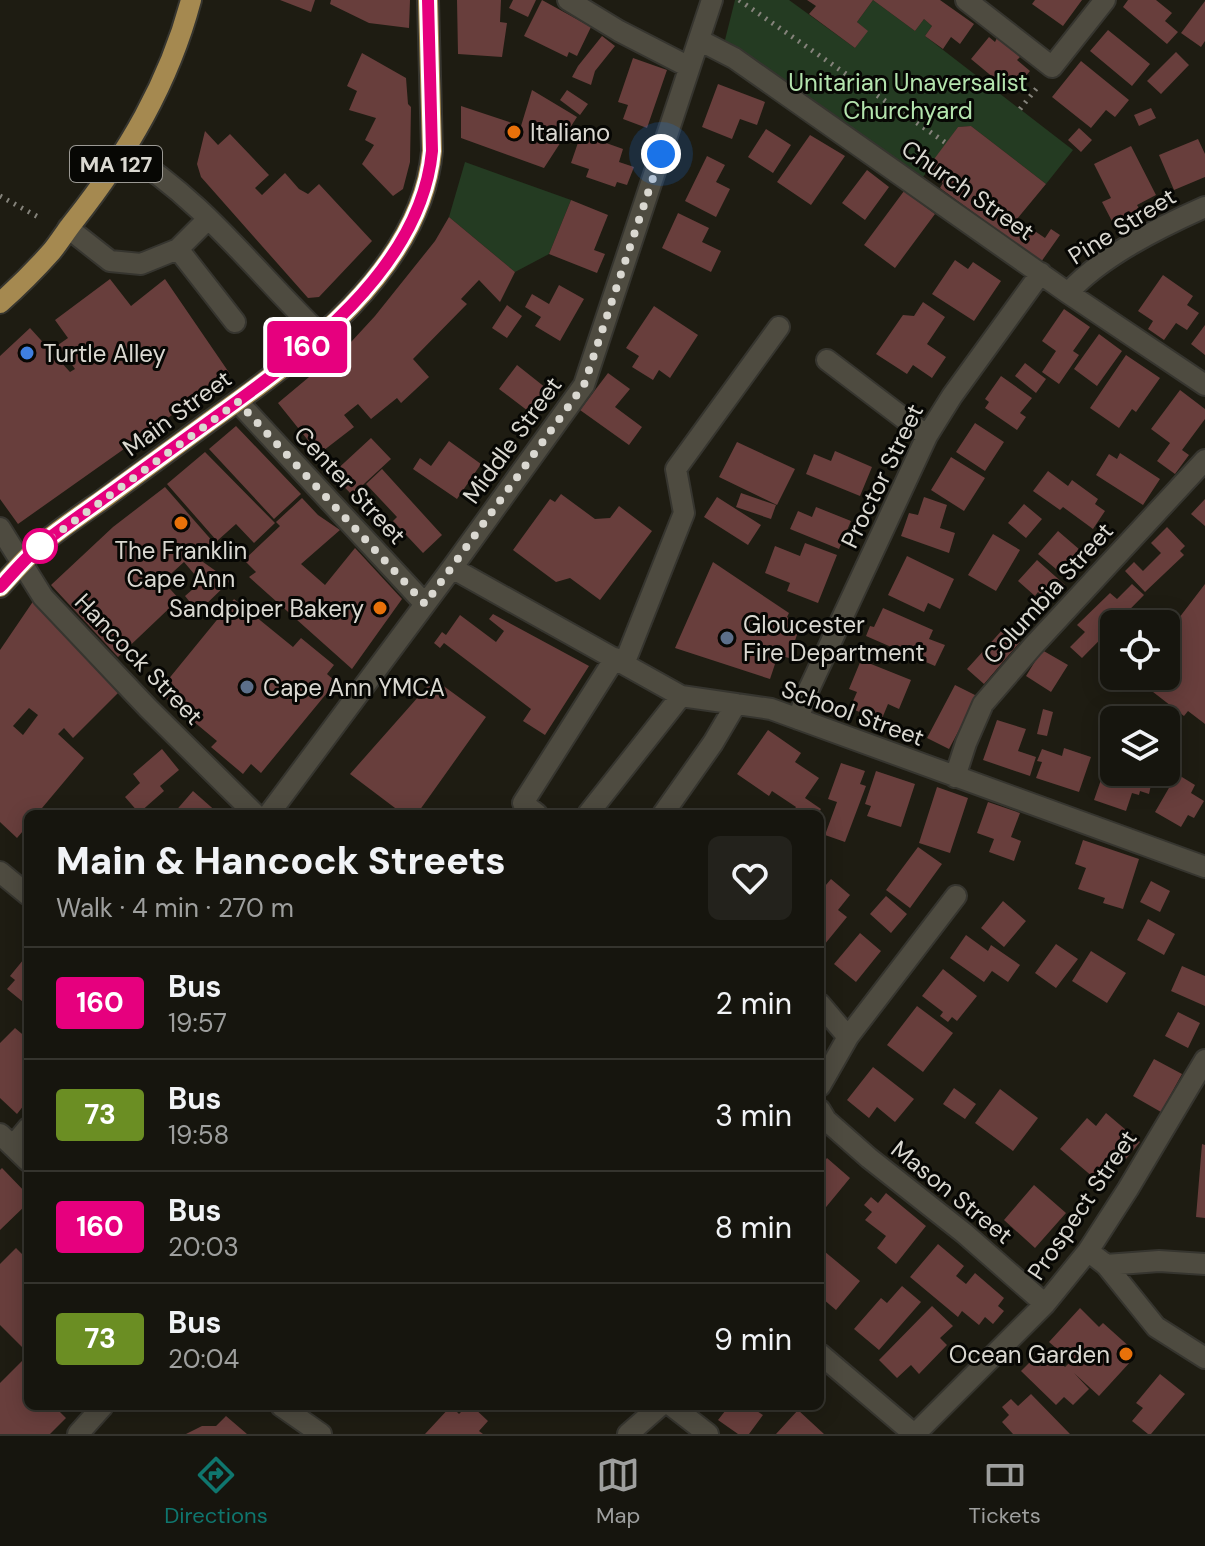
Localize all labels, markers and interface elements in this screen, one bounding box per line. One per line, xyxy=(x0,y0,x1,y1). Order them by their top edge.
park label: Unitarian Unaversalist Churchyard xyxy=(788,67,1028,126)
place label: Italiano xyxy=(530,117,610,148)
marker: Italiano xyxy=(505,123,523,141)
street label: Church Street xyxy=(896,133,1040,247)
your location xyxy=(641,134,681,174)
road number: MA 127 xyxy=(70,146,162,182)
street label: Pine Street xyxy=(1062,181,1182,271)
line badge: 160 xyxy=(261,321,353,373)
text: 160 xyxy=(283,328,331,365)
place label: Turtle Alley xyxy=(43,338,166,369)
marker: Turtle Alley xyxy=(18,344,36,362)
street label: Main Street xyxy=(116,363,238,463)
street label: Middle Street xyxy=(456,370,568,510)
street label: Proctor Street xyxy=(834,399,930,553)
street label: Center Street xyxy=(287,419,413,551)
marker: The Franklin Cape Ann xyxy=(172,514,190,532)
street label: Columbia Street xyxy=(976,516,1120,670)
unlabelled marker xyxy=(23,529,57,563)
place label: The Franklin Cape Ann xyxy=(115,535,247,594)
street label: Hancock Street xyxy=(68,587,210,731)
place label: Sandpiper Bakery xyxy=(169,593,364,624)
marker: Sandpiper Bakery xyxy=(371,599,389,617)
place label: Gloucester Fire Department xyxy=(743,609,925,668)
map controls xyxy=(1100,610,1180,786)
button: locate xyxy=(1100,610,1180,690)
marker: Gloucester Fire Department xyxy=(718,629,736,647)
place label: Cape Ann YMCA xyxy=(263,672,445,703)
street label: School Street xyxy=(777,673,929,753)
marker: Cape Ann YMCA xyxy=(238,678,256,696)
button: layers xyxy=(1100,706,1180,786)
text: Main & Hancock Streets xyxy=(56,836,506,886)
button: heart xyxy=(708,836,792,920)
text: Walk · 4 min · 270 m xyxy=(56,891,294,925)
text: Bus xyxy=(168,967,222,1006)
text: 160 xyxy=(76,984,124,1021)
text: 2 min xyxy=(716,984,792,1023)
text: 19:57 xyxy=(168,1006,227,1040)
text: Bus xyxy=(168,1079,222,1118)
text: 73 xyxy=(84,1096,116,1133)
text: 3 min xyxy=(715,1096,792,1135)
text: 19:58 xyxy=(168,1118,229,1152)
street label: Prospect Street xyxy=(1020,1124,1144,1286)
street label: Mason Street xyxy=(885,1133,1019,1251)
text: Bus xyxy=(168,1191,222,1230)
text: 160 xyxy=(76,1208,124,1245)
text: 8 min xyxy=(715,1208,792,1247)
text: 20:03 xyxy=(168,1230,239,1264)
text: Bus xyxy=(168,1303,222,1342)
text: 73 xyxy=(84,1320,116,1357)
text: 9 min xyxy=(714,1320,792,1359)
place label: Ocean Garden xyxy=(949,1339,1110,1370)
text: 20:04 xyxy=(168,1342,239,1376)
marker: Ocean Garden xyxy=(1117,1345,1135,1363)
tab: Directions xyxy=(164,1453,268,1530)
tab: Map xyxy=(596,1453,640,1530)
tab: Tickets xyxy=(969,1453,1041,1530)

